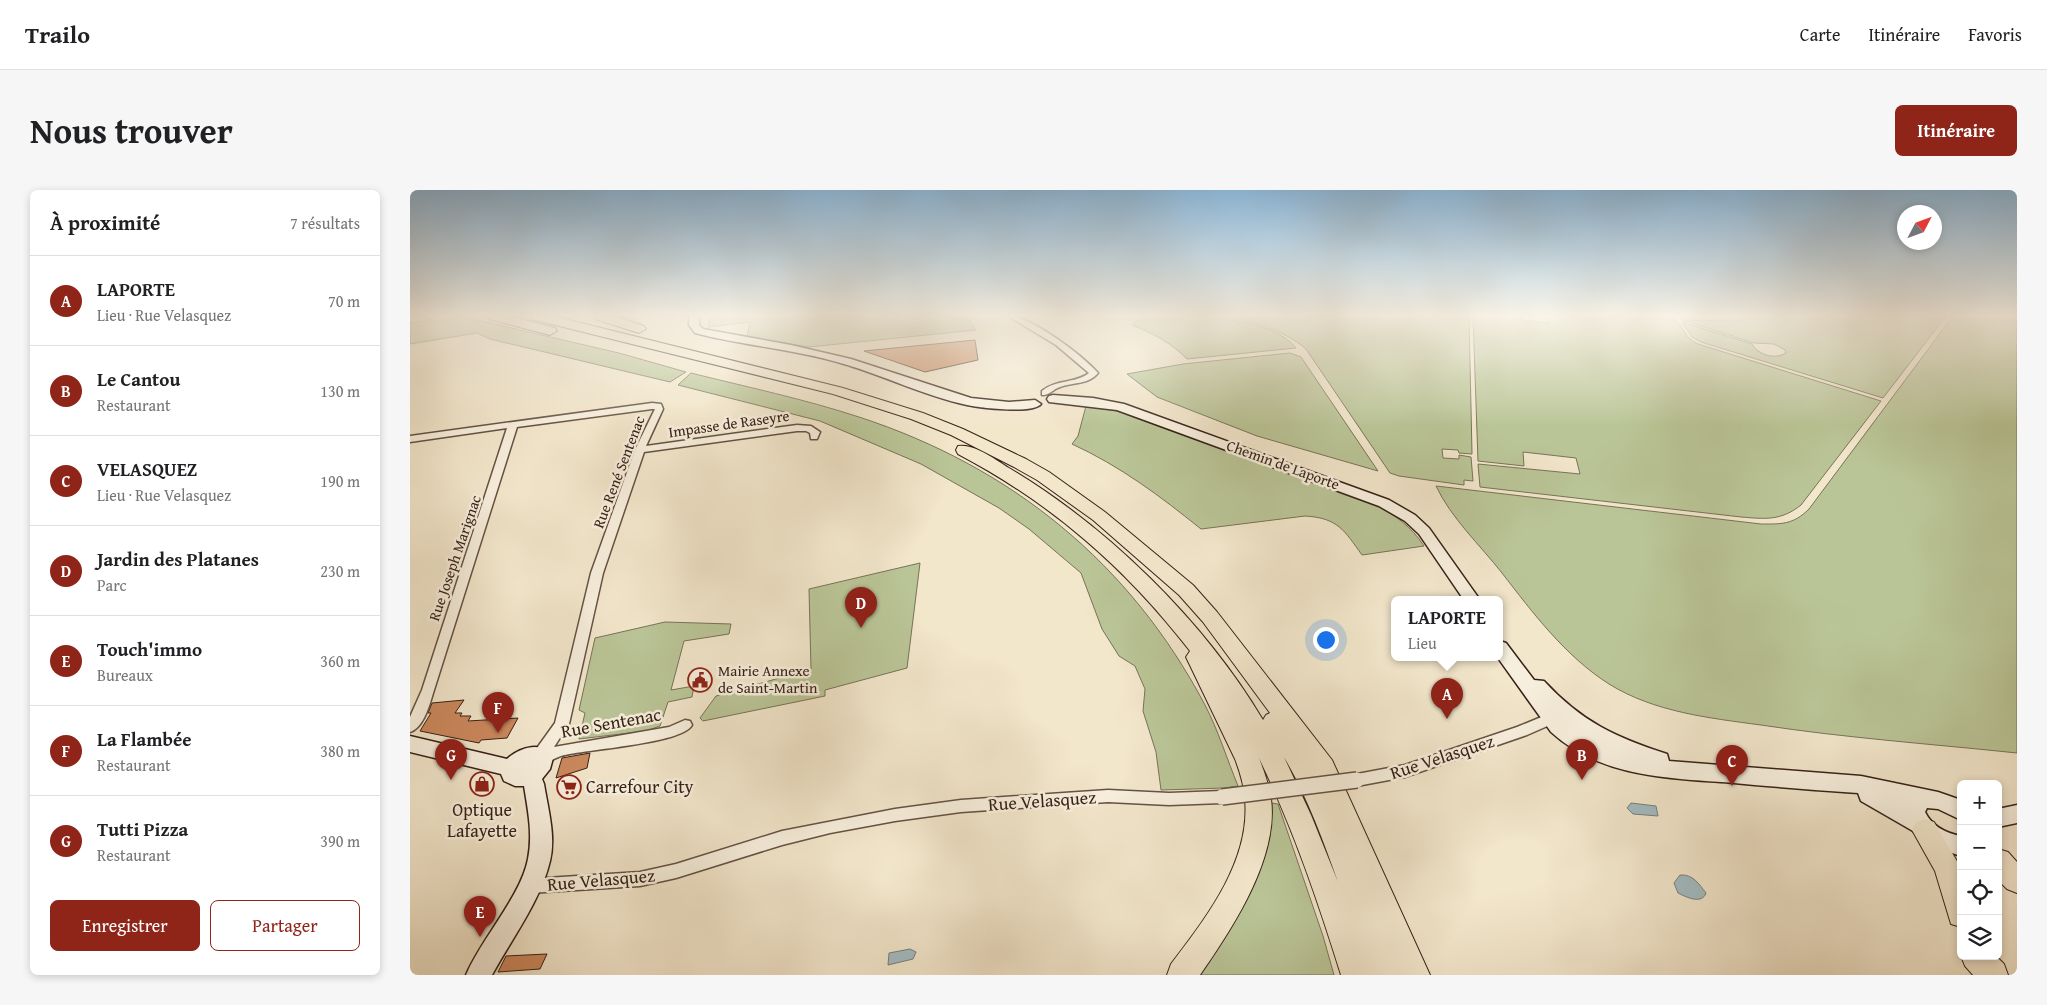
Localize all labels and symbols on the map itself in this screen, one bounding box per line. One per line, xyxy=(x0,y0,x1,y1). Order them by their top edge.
north arrow xyxy=(1897,205,1942,250)
street label: Impasse de Raseyre xyxy=(667,405,791,442)
street label: Rue René Sentenac xyxy=(587,412,650,531)
street label: Chemin de Laporte xyxy=(1224,434,1343,495)
street label: Rue Joseph Marignac xyxy=(423,492,486,624)
pin: D xyxy=(845,587,877,628)
your location xyxy=(1313,627,1339,653)
place label: Mairie Annexe de Saint-Martin xyxy=(718,660,818,698)
public building icon: Mairie Annexe de Saint-Martin xyxy=(687,667,713,693)
pin: A xyxy=(1431,678,1463,719)
pin: F xyxy=(482,692,514,733)
street label: Rue Sentenac xyxy=(559,700,663,745)
street label: Rue Velasquez xyxy=(1386,727,1497,786)
pin: G xyxy=(435,739,467,780)
pin: B xyxy=(1566,739,1598,780)
pin: C xyxy=(1716,745,1748,786)
shop icon: Optique Lafayette xyxy=(469,771,495,797)
place label: Carrefour City xyxy=(586,773,694,800)
supermarket icon: Carrefour City xyxy=(556,774,582,800)
street label: Rue Velasquez xyxy=(987,783,1097,818)
place label: Optique Lafayette xyxy=(447,796,517,844)
street label: Rue Velasquez xyxy=(546,861,656,898)
pin: E xyxy=(464,896,496,937)

